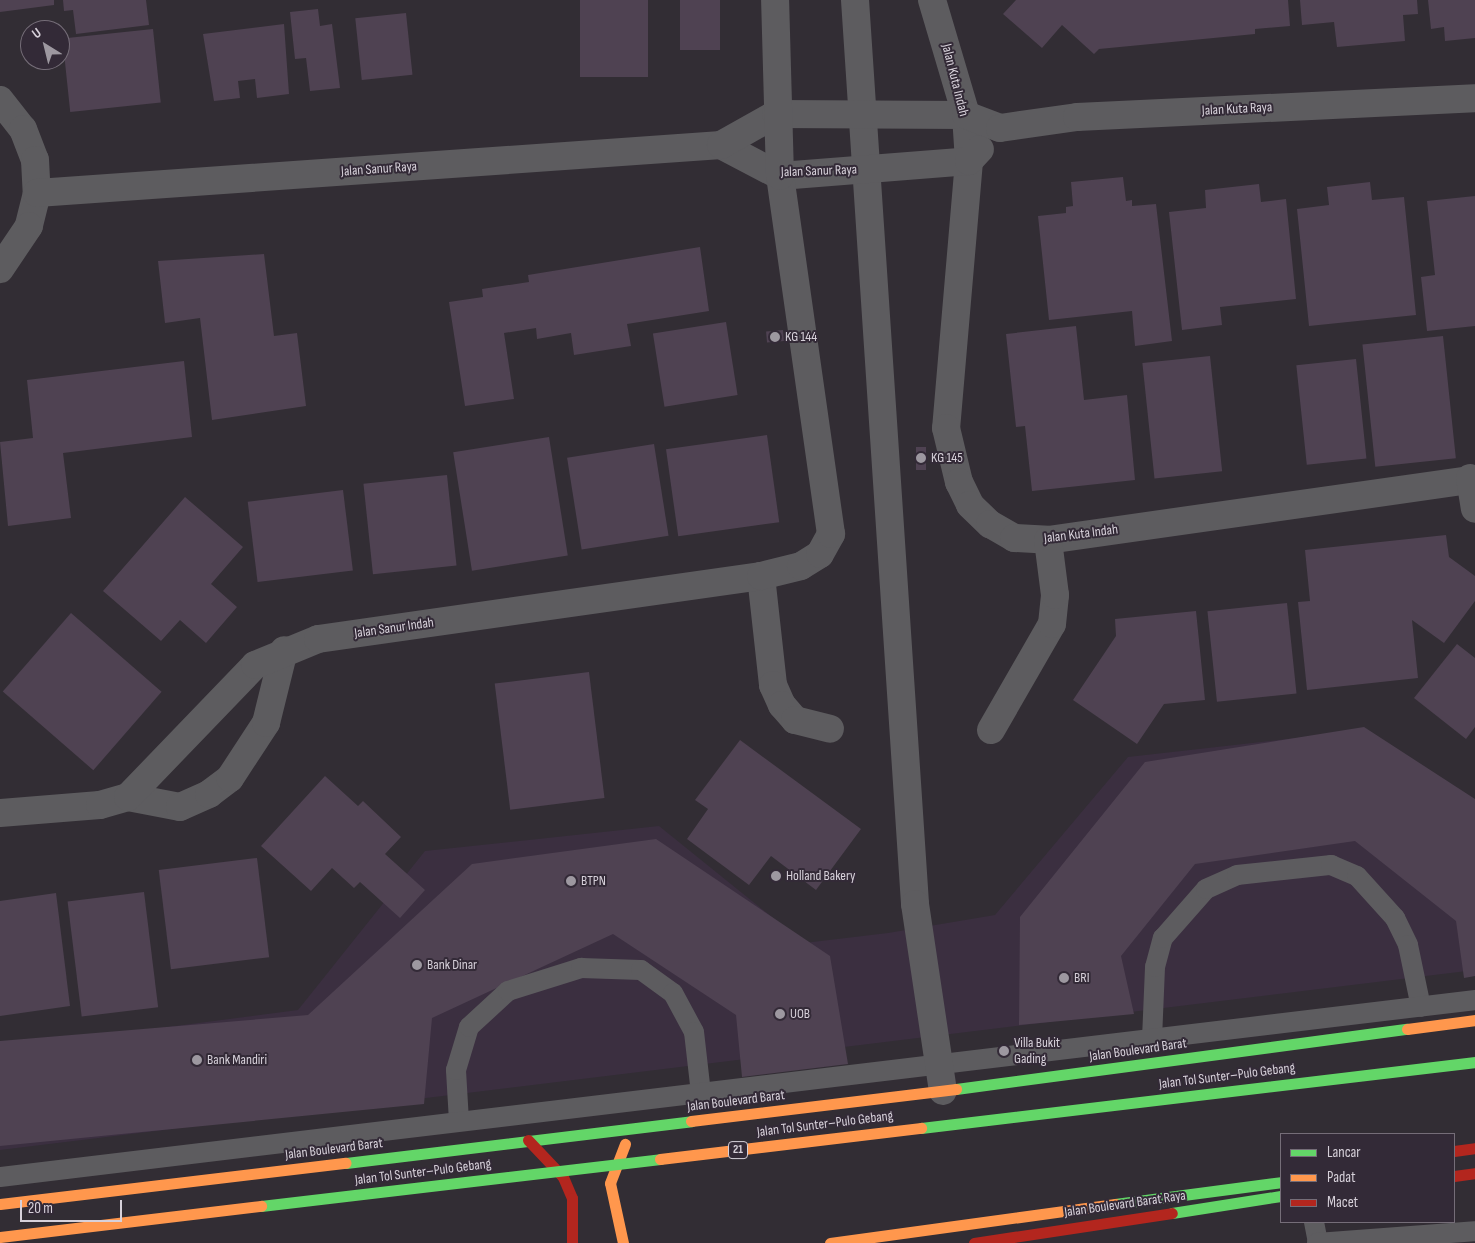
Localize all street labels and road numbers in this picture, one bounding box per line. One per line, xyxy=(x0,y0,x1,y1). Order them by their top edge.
street label: Jalan Kuta Indah xyxy=(938,42,972,118)
street label: Jalan Kuta Raya xyxy=(1201,99,1273,119)
street label: Jalan Sanur Raya xyxy=(340,158,418,180)
street label: Jalan Sanur Raya xyxy=(781,161,857,181)
street label: Jalan Kuta Indah xyxy=(1043,521,1119,547)
street label: Jalan Sanur Indah xyxy=(353,614,435,642)
street label: Jalan Boulevard Barat xyxy=(1088,1035,1188,1065)
street label: Jalan Tol Sunter–Pulo Gebang xyxy=(1158,1059,1296,1093)
street label: Jalan Boulevard Barat xyxy=(686,1087,786,1115)
street label: Jalan Tol Sunter–Pulo Gebang xyxy=(756,1107,894,1141)
street label: Jalan Boulevard Barat xyxy=(284,1135,384,1163)
road number: 21 xyxy=(728,1140,748,1160)
street label: Jalan Tol Sunter–Pulo Gebang xyxy=(354,1155,492,1189)
street label: Jalan Boulevard Barat Raya xyxy=(1063,1187,1187,1221)

